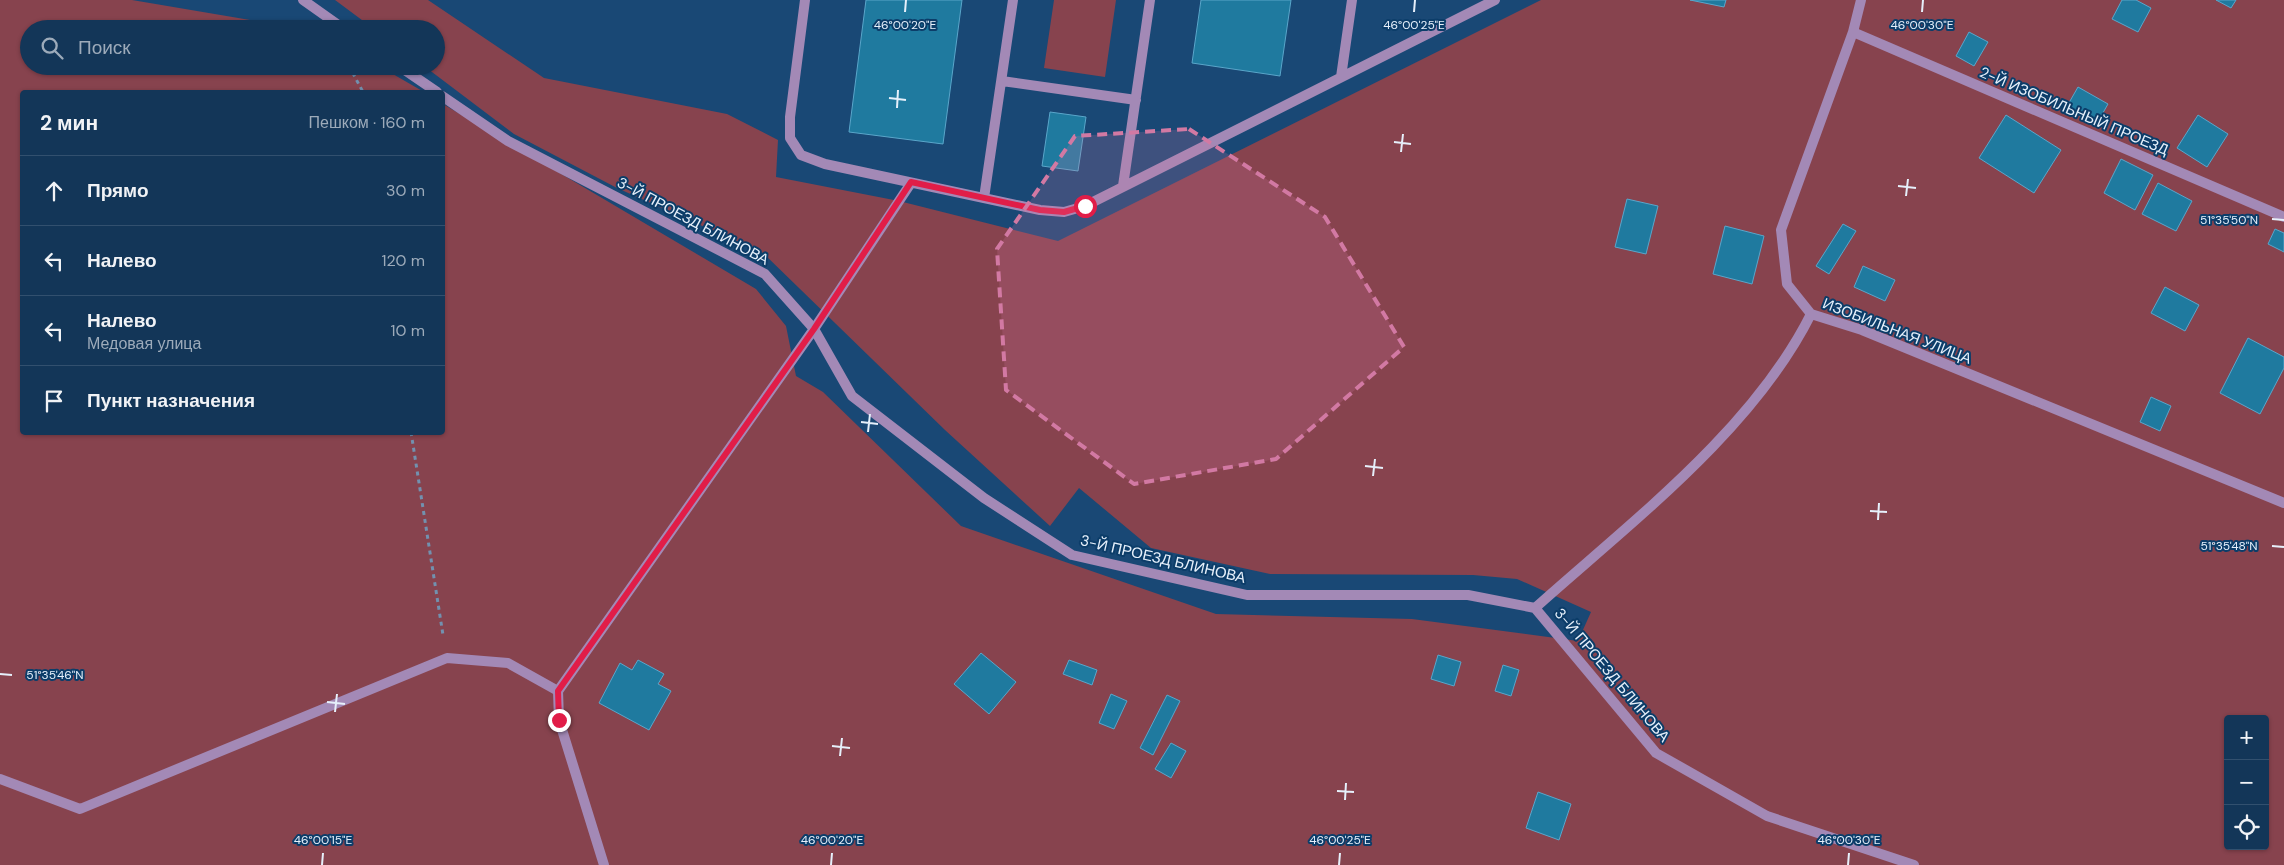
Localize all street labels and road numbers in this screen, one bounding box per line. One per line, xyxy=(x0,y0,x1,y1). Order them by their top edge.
street label: 2-Й ИЗОБИЛЬНЫЙ ПРОЕЗД xyxy=(1977,62,2171,160)
street label: 3-Й ПРОЕЗД БЛИНОВА xyxy=(614,172,772,270)
street label: ИЗОБИЛЬНАЯ УЛИЦА xyxy=(1820,293,1974,369)
street label: 3-Й ПРОЕЗД БЛИНОВА xyxy=(1078,530,1248,588)
street label: 3-Й ПРОЕЗД БЛИНОВА xyxy=(1550,604,1674,746)

